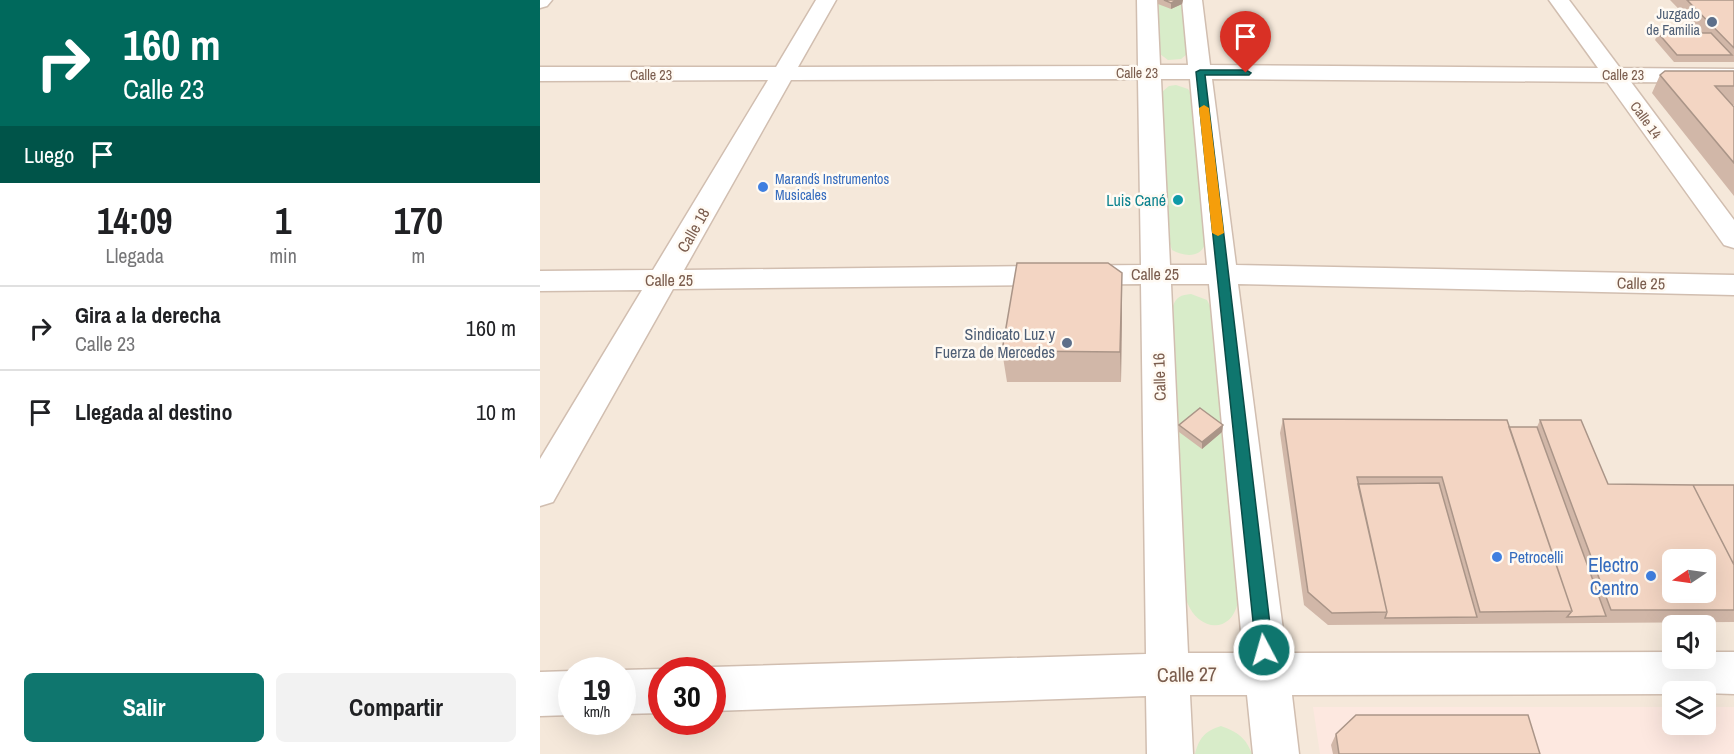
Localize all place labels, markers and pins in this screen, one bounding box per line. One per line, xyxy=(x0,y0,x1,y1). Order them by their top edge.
place label: Juzgado de Familia xyxy=(1646,5,1701,39)
pin xyxy=(1220,11,1271,73)
marker: Juzgado de Familia xyxy=(1705,15,1719,29)
place label: Marand´s Instrumentos Musicales xyxy=(775,170,889,204)
marker: Marand´s Instrumentos Musicales xyxy=(756,180,770,194)
place label: Luis Cané xyxy=(1106,189,1166,211)
marker: Luis Cané xyxy=(1171,193,1185,207)
place label: Sindicato Luz y Fuerza de Mercedes xyxy=(935,323,1055,363)
marker: Sindicato Luz y Fuerza de Mercedes xyxy=(1060,336,1074,350)
place label: Petrocelli xyxy=(1509,546,1564,568)
marker: Petrocelli xyxy=(1490,550,1504,564)
place label: Electro Centro xyxy=(1588,551,1639,601)
marker: Electro Centro xyxy=(1644,569,1658,583)

